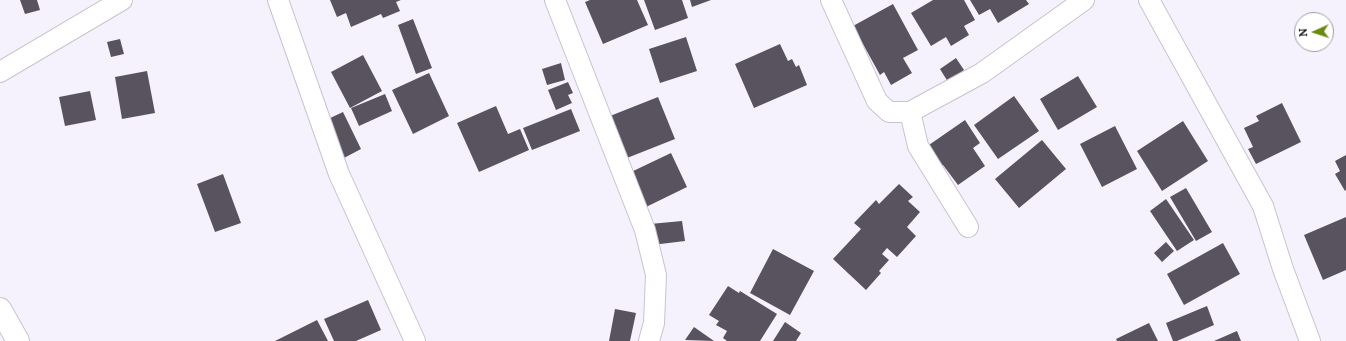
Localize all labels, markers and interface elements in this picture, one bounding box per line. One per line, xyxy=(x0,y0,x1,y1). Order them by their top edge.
north arrow xyxy=(1294,12,1334,52)
text: N xyxy=(1296,28,1310,37)

